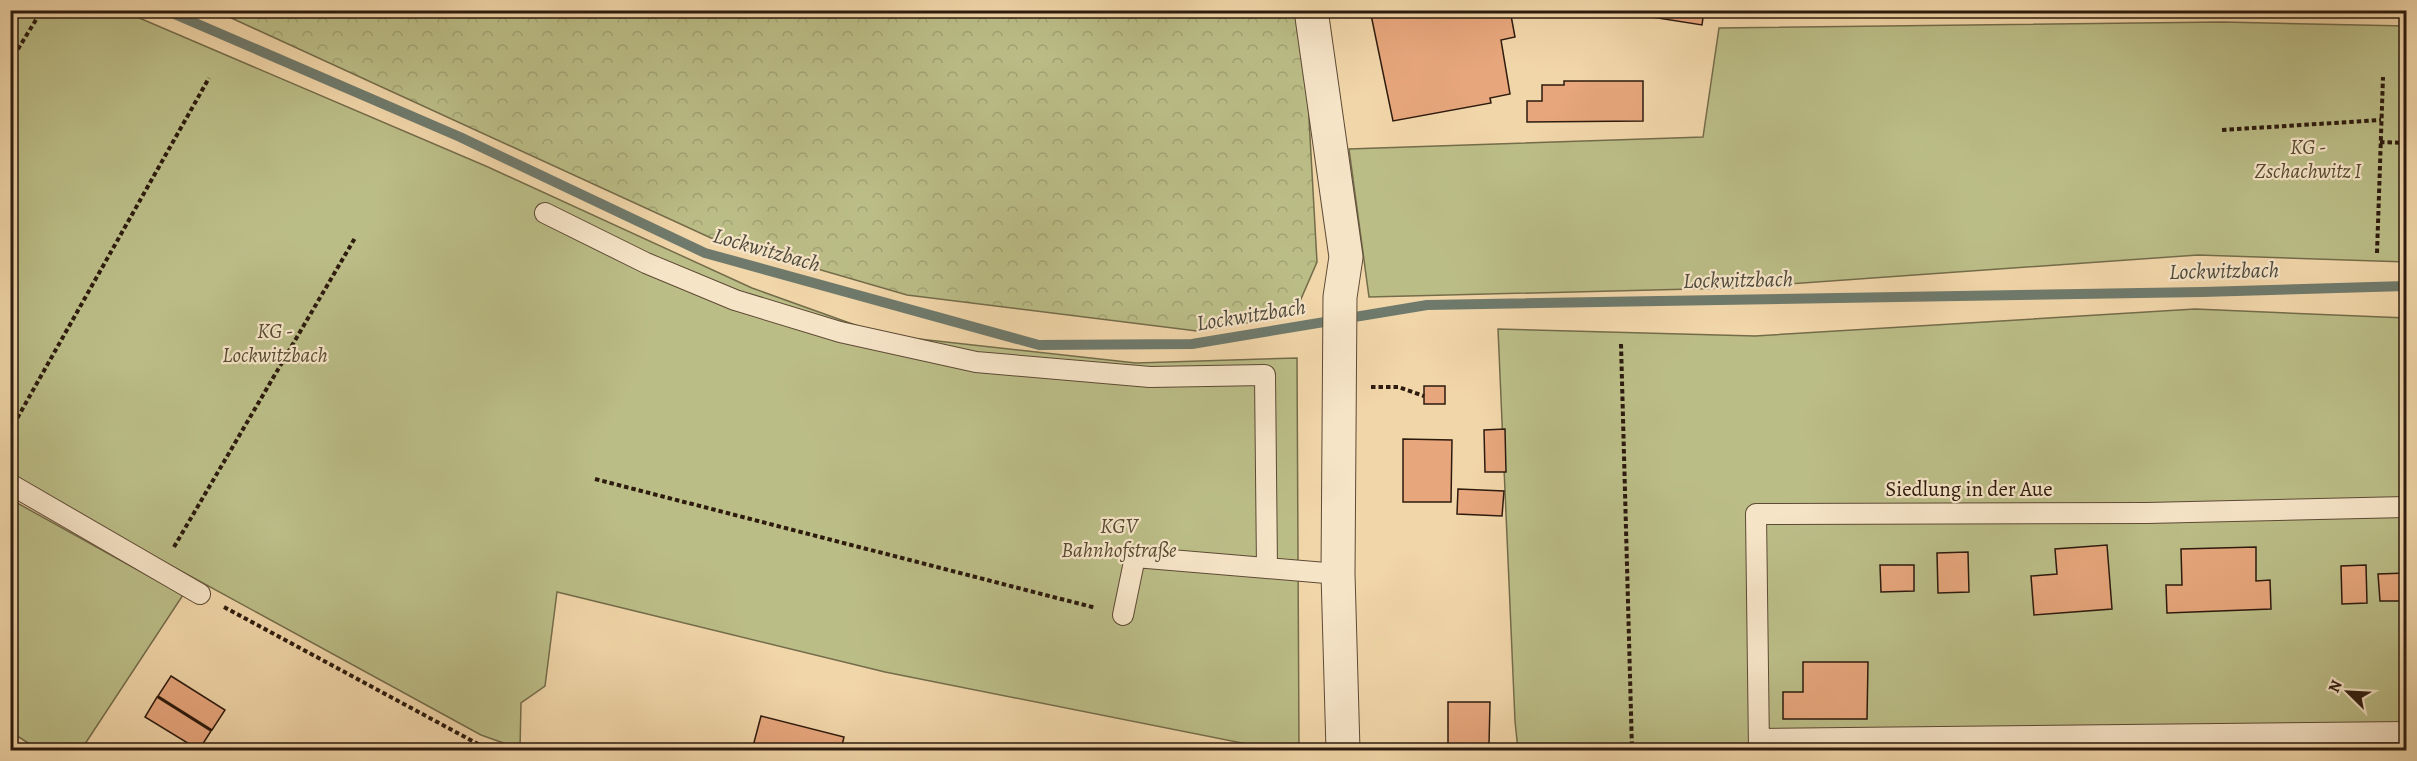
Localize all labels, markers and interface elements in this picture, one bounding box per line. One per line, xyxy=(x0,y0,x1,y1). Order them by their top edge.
park label: KG - Zschachwitz I xyxy=(2254,133,2362,185)
water label: Lockwitzbach xyxy=(710,220,824,280)
water label: Lockwitzbach xyxy=(2169,255,2279,287)
water label: Lockwitzbach xyxy=(1683,264,1793,296)
water label: Lockwitzbach xyxy=(1194,292,1308,338)
park label: KG - Lockwitzbach xyxy=(222,317,328,369)
street label: Siedlung in der Aue xyxy=(1885,475,2053,503)
park label: KGV Bahnhofstraße xyxy=(1061,512,1177,564)
north arrow xyxy=(2318,662,2378,722)
text: N xyxy=(2323,676,2348,696)

